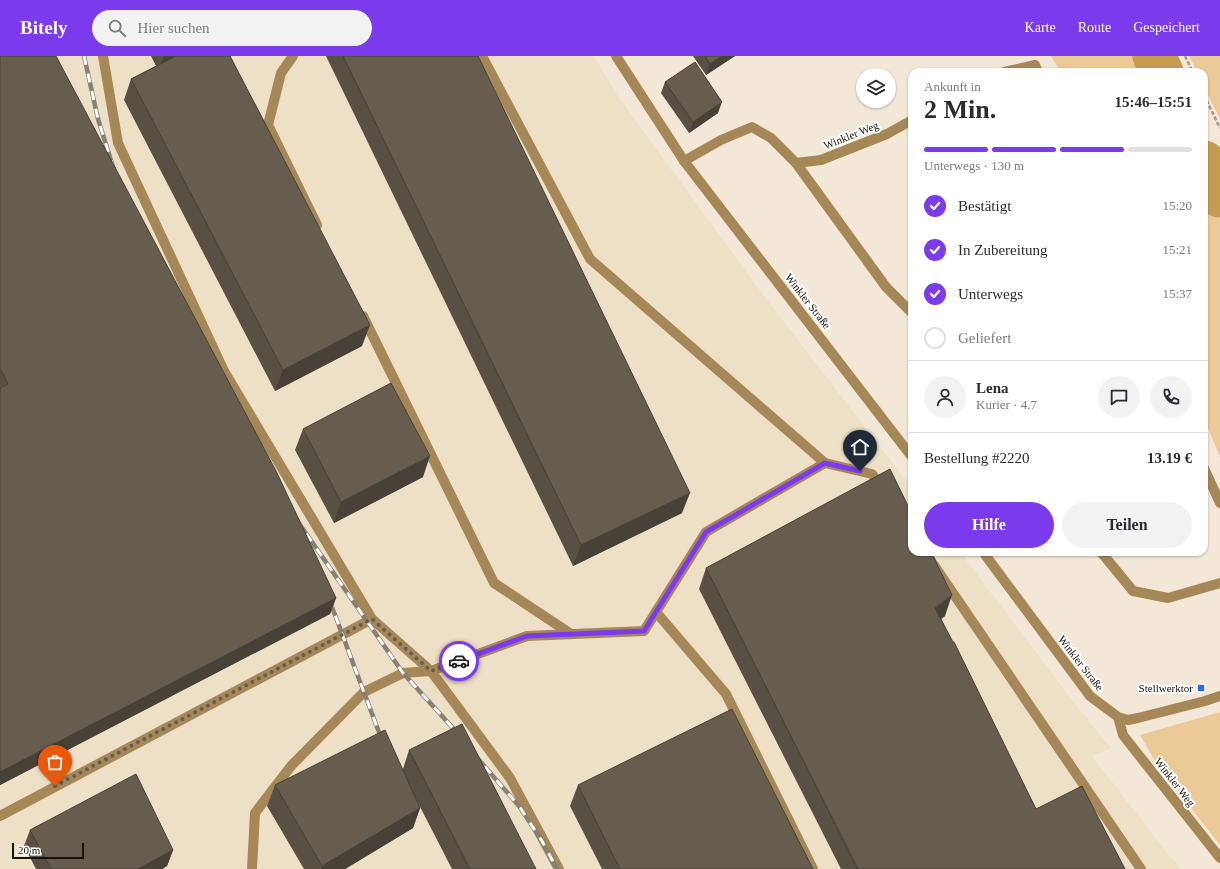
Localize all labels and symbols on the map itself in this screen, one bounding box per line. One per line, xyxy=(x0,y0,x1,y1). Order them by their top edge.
street label: Winkler Weg xyxy=(822,118,881,151)
street label: Winkler Straße xyxy=(783,271,833,331)
pin xyxy=(843,430,877,471)
street label: Winkler Straße xyxy=(1056,633,1106,693)
courier xyxy=(439,641,479,681)
place label: Stellwerktor xyxy=(1139,682,1193,694)
marker: Stellwerktor xyxy=(1196,683,1206,693)
pin xyxy=(38,745,72,786)
street label: Winkler Weg xyxy=(1152,755,1198,809)
scale bar xyxy=(12,841,84,860)

